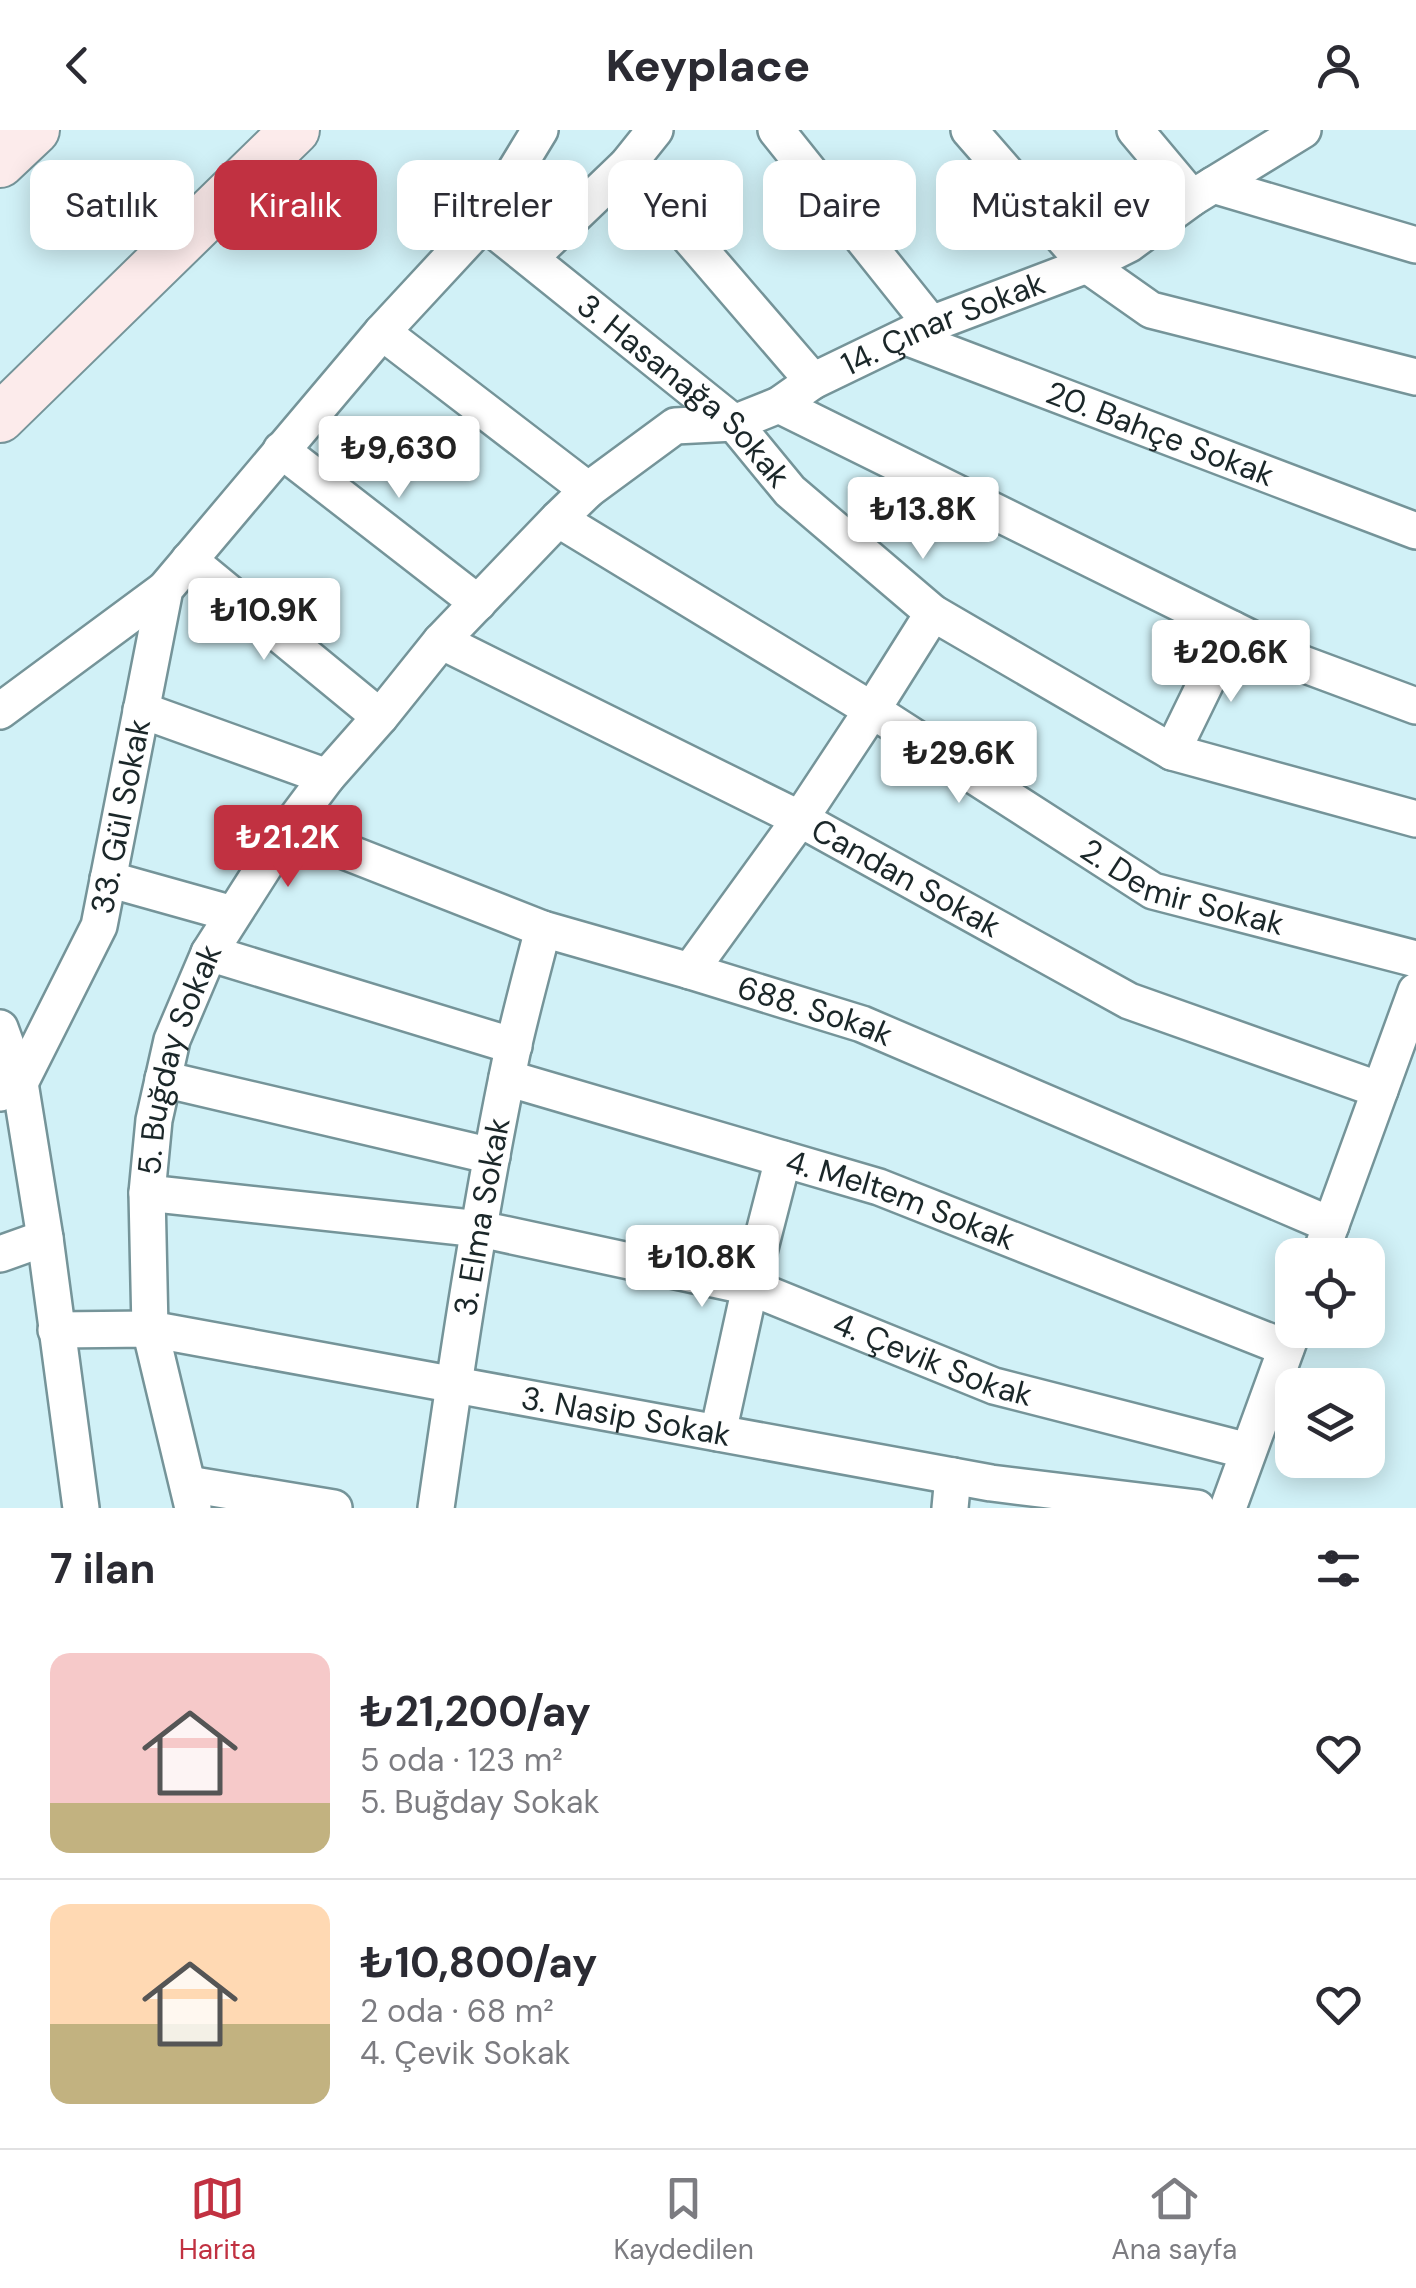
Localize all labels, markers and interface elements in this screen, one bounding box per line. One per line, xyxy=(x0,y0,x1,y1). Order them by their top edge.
text: Keyplace xyxy=(606,36,810,95)
icon: back xyxy=(50,38,105,93)
icon: person xyxy=(1311,38,1366,93)
chip: Satılık xyxy=(30,160,194,250)
chip: Kiralık xyxy=(214,160,377,250)
chip: Filtreler xyxy=(397,160,588,250)
chip: Yeni xyxy=(608,160,743,250)
chip: Daire xyxy=(763,160,916,250)
chip: Müstakil ev xyxy=(936,160,1185,250)
street label: 14. Çınar Sokak xyxy=(834,262,1051,385)
street label: 3. Hasanağa Sokak xyxy=(569,284,800,496)
street label: 20. Bahçe Sokak xyxy=(1040,371,1280,496)
pin: ₺9,630 xyxy=(318,416,480,501)
text: ₺9,630 xyxy=(341,427,457,469)
pin: ₺13.8K xyxy=(842,477,1004,562)
text: ₺13.8K xyxy=(870,488,976,530)
pin: ₺10.9K xyxy=(183,578,345,663)
text: ₺10.9K xyxy=(210,589,318,631)
pin: ₺20.6K xyxy=(1150,620,1312,705)
text: ₺20.6K xyxy=(1174,631,1288,673)
street label: 33. Gül Sokak xyxy=(81,715,160,917)
pin: ₺29.6K xyxy=(878,721,1040,806)
text: ₺29.6K xyxy=(903,732,1015,774)
pin: ₺21.2K xyxy=(207,805,369,890)
street label: Candan Sokak xyxy=(804,808,1008,947)
text: ₺21.2K xyxy=(236,816,340,858)
street label: 2. Demir Sokak xyxy=(1073,829,1289,945)
street label: 5. Buğday Sokak xyxy=(128,938,231,1177)
street label: 688. Sokak xyxy=(732,966,899,1056)
street label: 3. Elma Sokak xyxy=(444,1114,520,1319)
street label: 4. Meltem Sokak xyxy=(781,1140,1021,1260)
pin: ₺10.8K xyxy=(621,1225,783,1310)
text: ₺10.8K xyxy=(648,1236,756,1278)
map controls xyxy=(1275,1238,1385,1478)
button: locate xyxy=(1275,1238,1385,1348)
street label: 4. Çevik Sokak xyxy=(827,1302,1037,1416)
button: layers xyxy=(1275,1368,1385,1478)
street label: 3. Nasip Sokak xyxy=(518,1376,734,1456)
text: 7 ilan xyxy=(50,1541,155,1596)
icon: filters xyxy=(1311,1541,1366,1596)
text: ₺21,200/ay xyxy=(360,1684,591,1739)
icon: home xyxy=(130,1693,250,1813)
icon: heart xyxy=(1311,1726,1366,1781)
text: 5 oda · 123 m² xyxy=(360,1739,563,1781)
text: 5. Buğday Sokak xyxy=(360,1781,600,1823)
text: ₺10,800/ay xyxy=(360,1935,597,1990)
icon: home xyxy=(130,1944,250,2064)
icon: heart xyxy=(1311,1977,1366,2032)
text: 2 oda · 68 m² xyxy=(360,1990,554,2032)
text: 4. Çevik Sokak xyxy=(360,2032,570,2074)
tab: Harita xyxy=(179,2171,256,2268)
tab: Kaydedilen xyxy=(613,2171,754,2268)
tab: Ana sayfa xyxy=(1111,2171,1237,2268)

